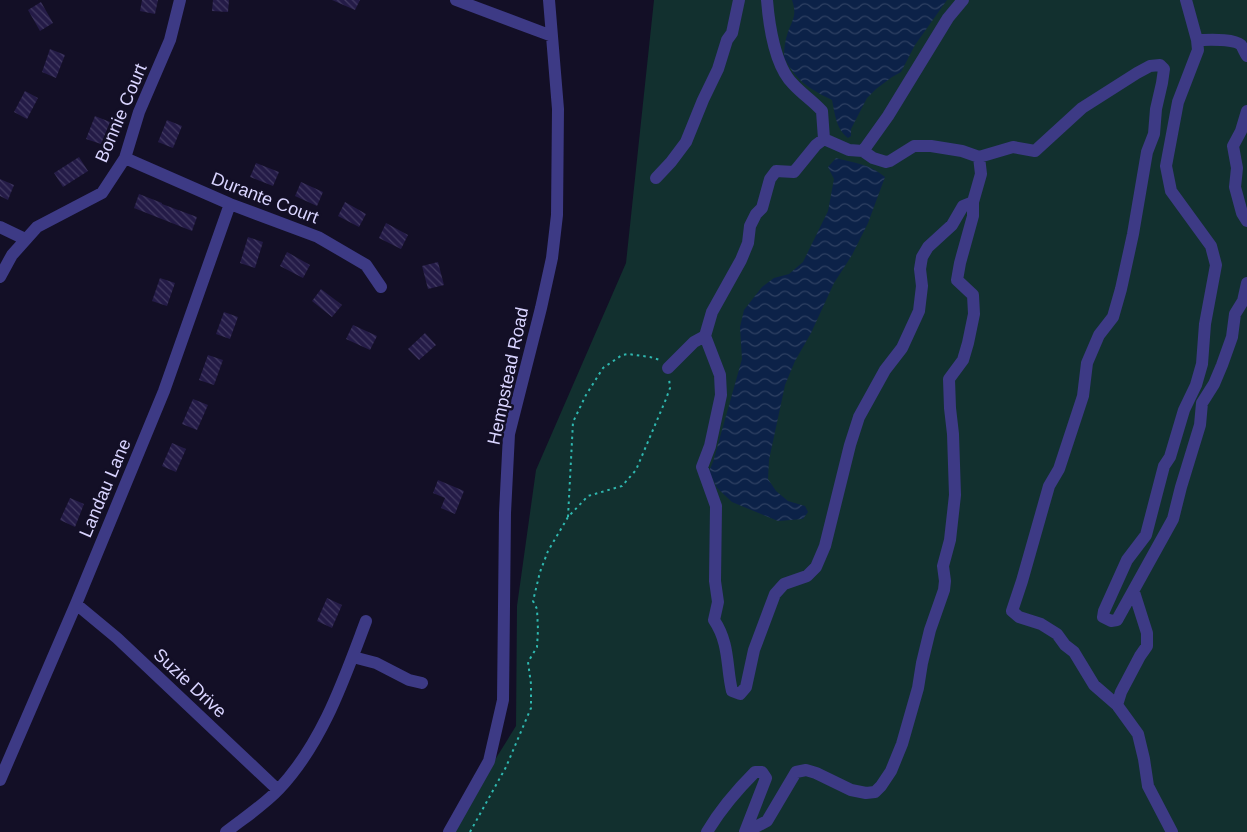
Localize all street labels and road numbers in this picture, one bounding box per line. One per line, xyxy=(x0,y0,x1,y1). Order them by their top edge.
street label: Bonnie Court xyxy=(91,61,151,165)
street label: Durante Court xyxy=(209,168,321,228)
street label: Hempstead Road xyxy=(484,305,532,447)
street label: Landau Lane xyxy=(75,436,135,540)
street label: Suzie Drive xyxy=(150,644,230,722)

